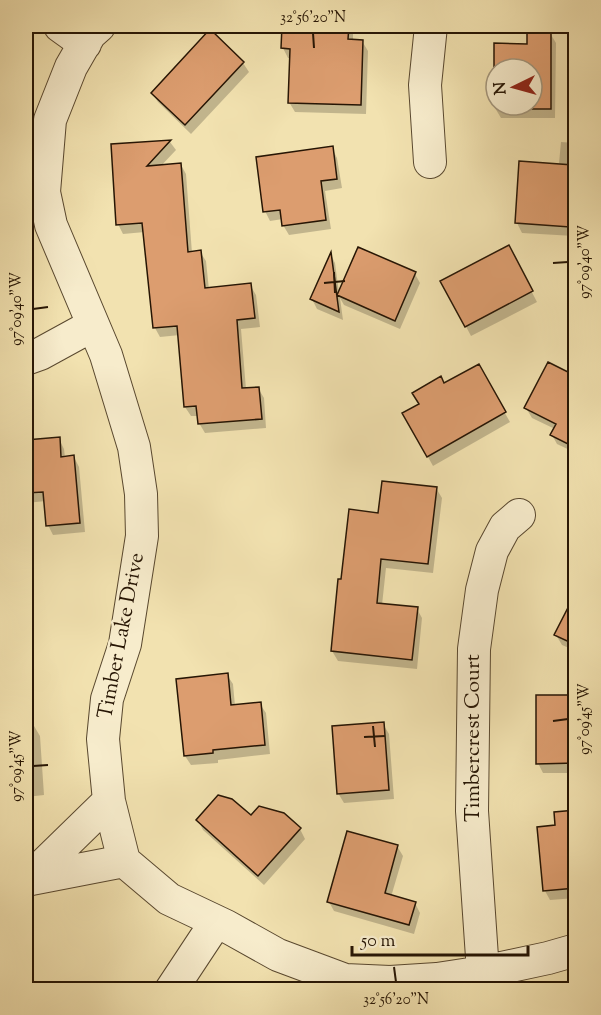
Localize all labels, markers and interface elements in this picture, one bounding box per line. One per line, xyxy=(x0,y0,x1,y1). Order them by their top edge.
text: 32°56'20"N xyxy=(280,8,346,29)
north arrow xyxy=(484,57,544,117)
text: N xyxy=(490,81,514,95)
text: 97°09'40"W xyxy=(575,225,596,299)
text: 97°09'40"W xyxy=(7,272,28,346)
street label: Timber Lake Drive xyxy=(91,550,153,722)
street label: Timbercrest Court xyxy=(459,654,489,822)
text: 97°09'45"W xyxy=(575,683,596,755)
text: 97°09'45"W xyxy=(7,730,28,802)
scale bar xyxy=(352,919,528,957)
text: 50 m xyxy=(360,929,396,955)
text: 32°56'20"N xyxy=(363,990,429,1011)

